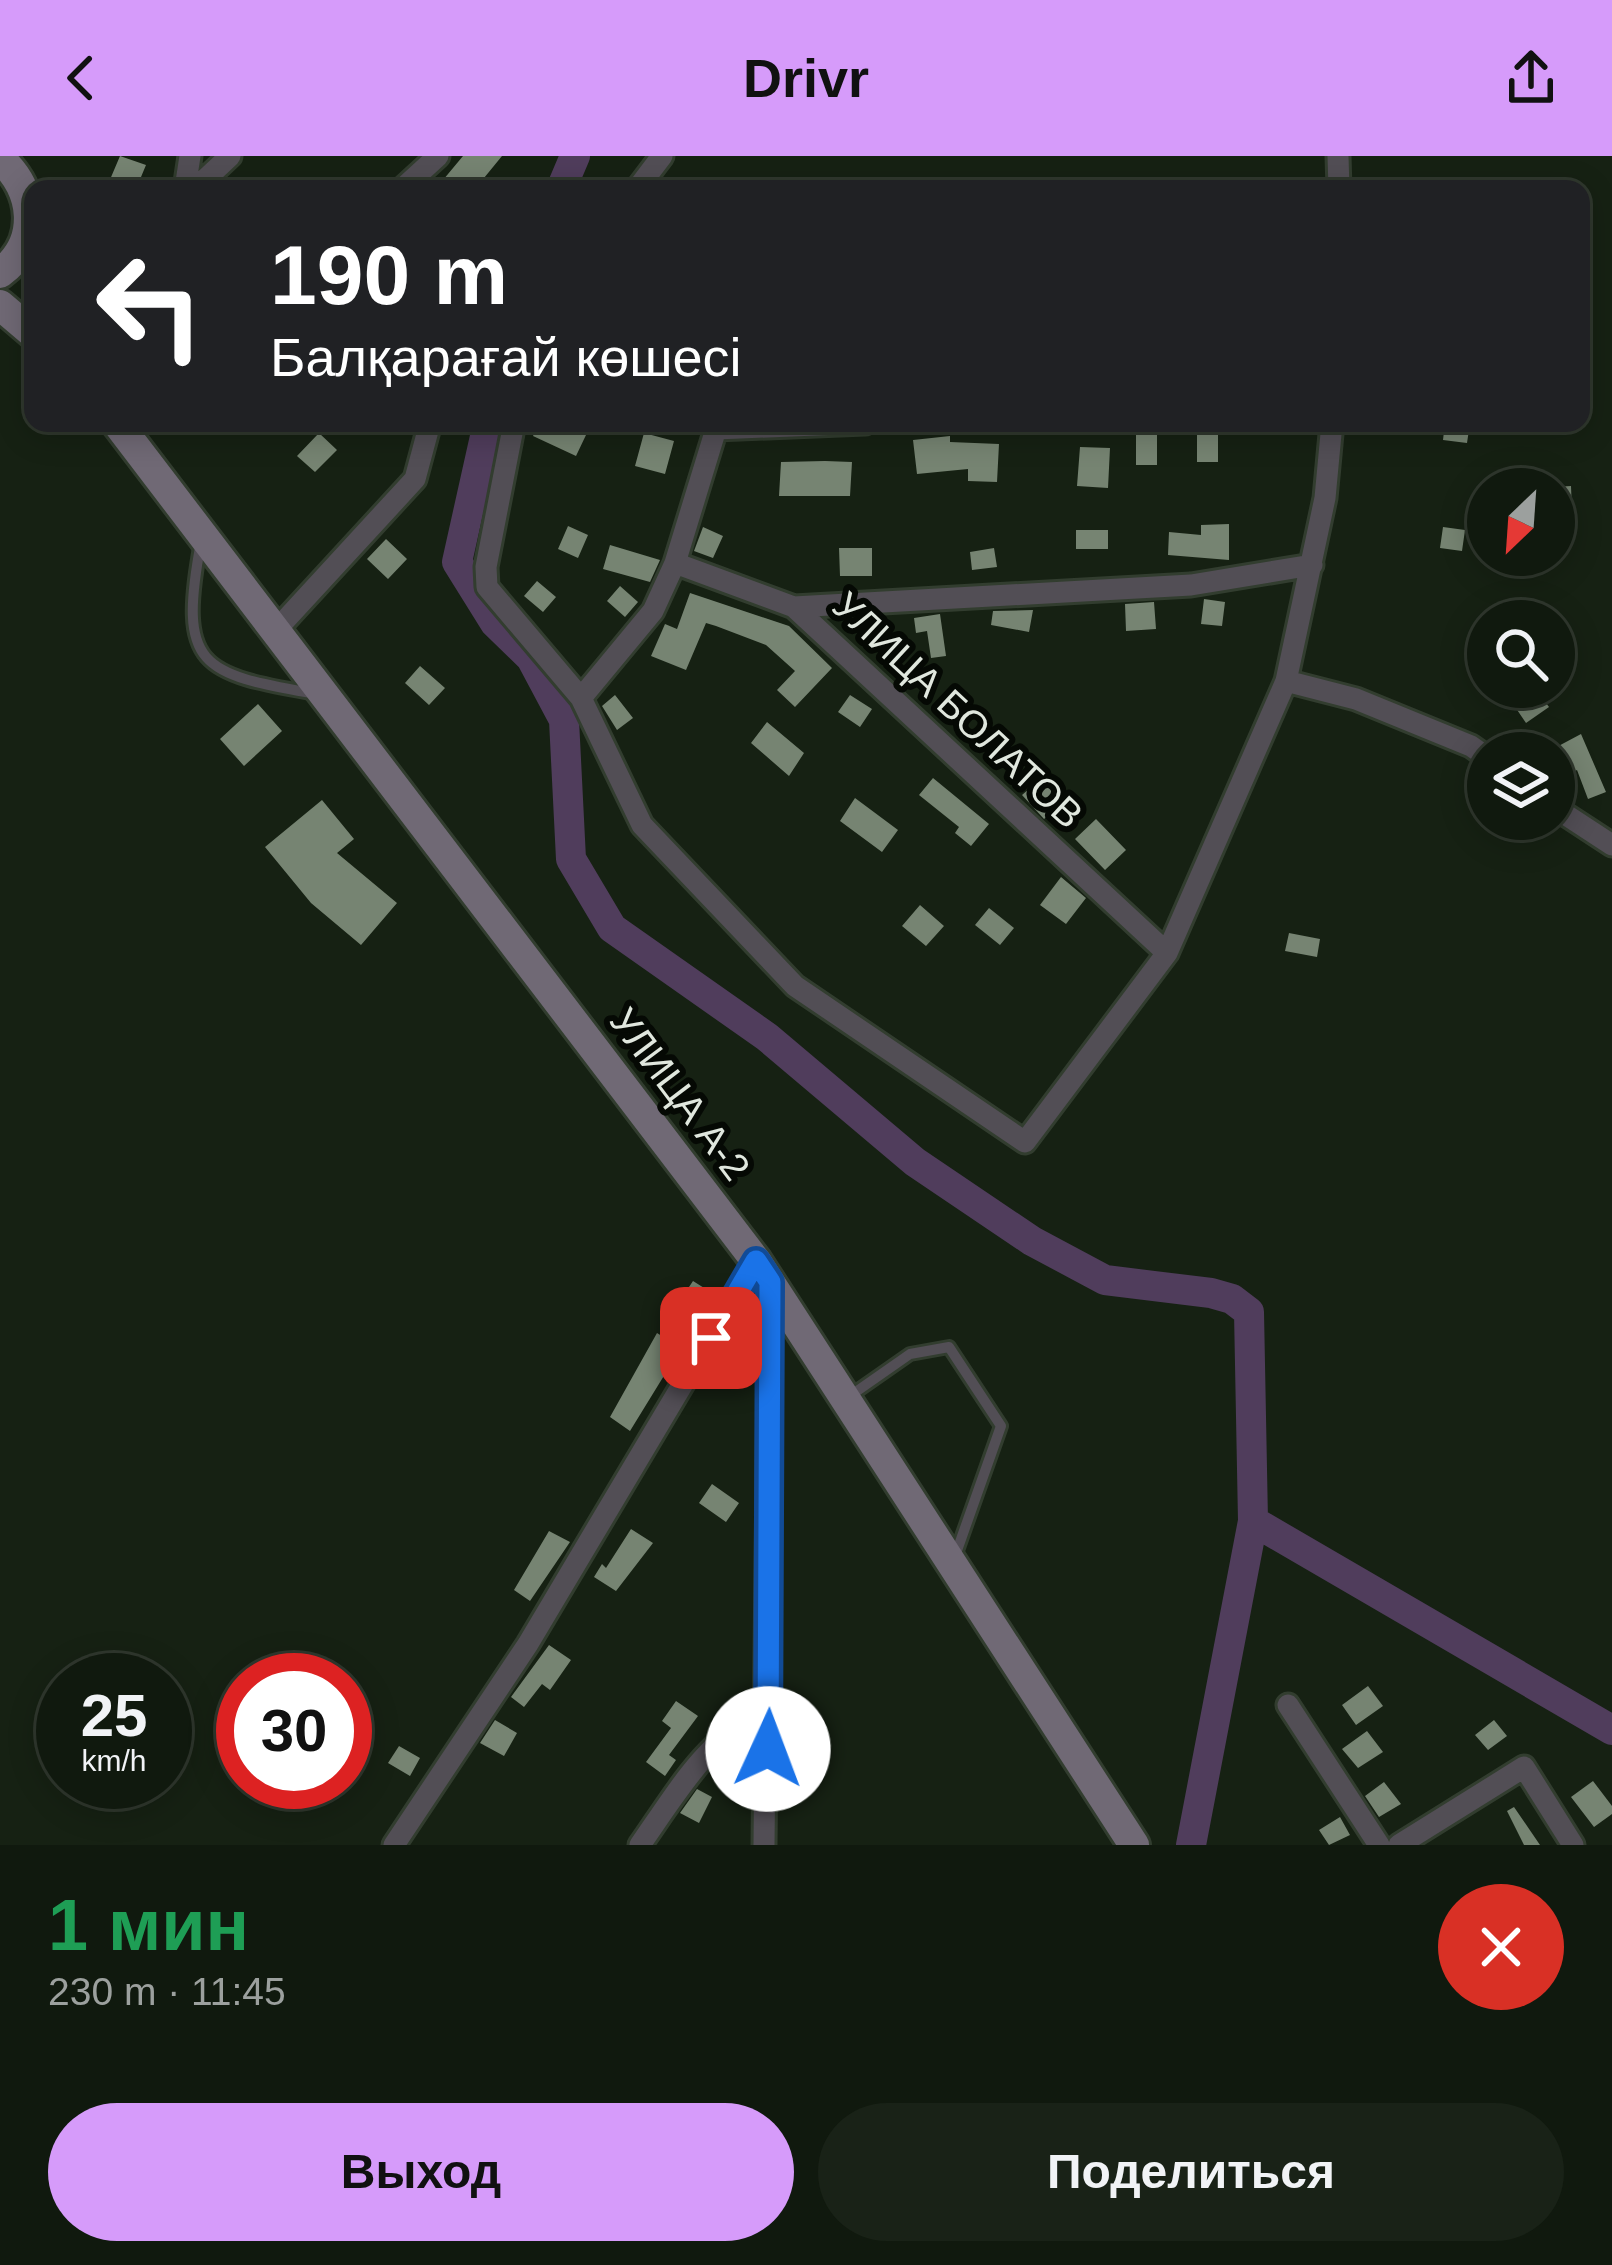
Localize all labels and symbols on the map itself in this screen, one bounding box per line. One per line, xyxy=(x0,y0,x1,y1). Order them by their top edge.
north arrow xyxy=(1467,468,1575,576)
street label: УЛИЦА БОЛАТОВ xyxy=(825,584,1091,836)
street label: УЛИЦА А-2 xyxy=(602,1000,758,1188)
pin xyxy=(660,1287,762,1389)
speed limit sign: 30 xyxy=(216,1653,372,1809)
position arrow xyxy=(705,1686,831,1812)

